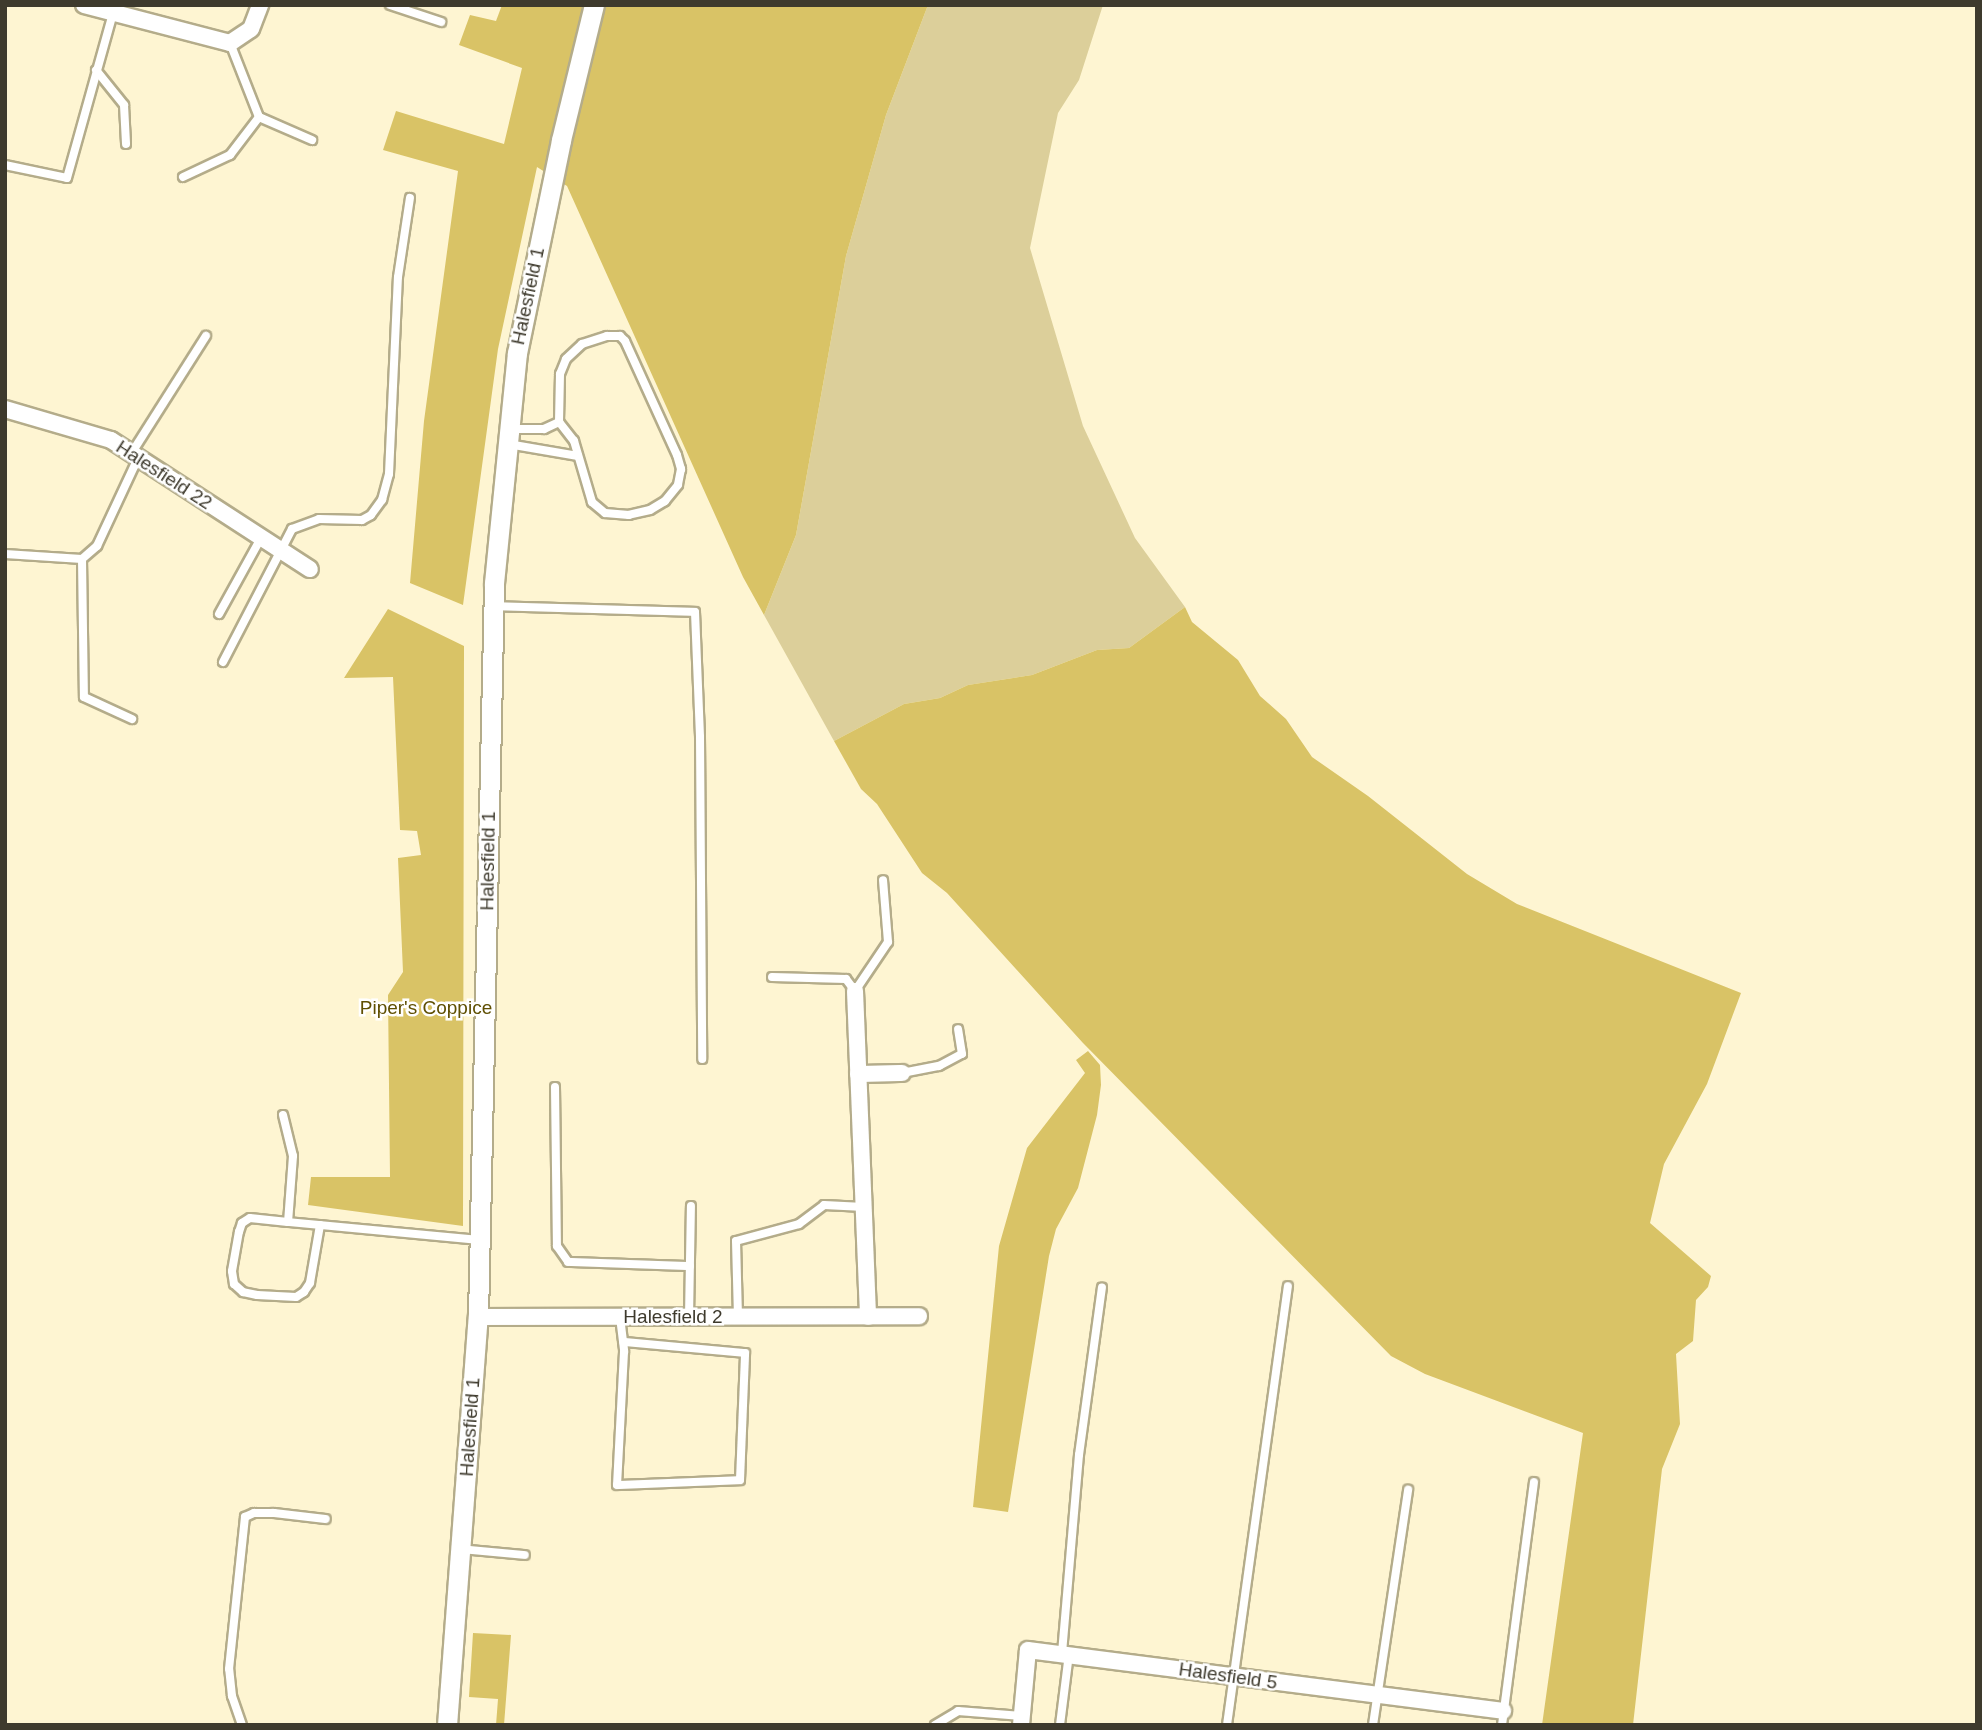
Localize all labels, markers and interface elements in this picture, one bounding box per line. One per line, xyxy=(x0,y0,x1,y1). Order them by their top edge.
street label: Halesfield 1 xyxy=(507,245,549,347)
street label: Halesfield 22 xyxy=(112,436,216,514)
street label: Halesfield 1 xyxy=(476,811,500,911)
park label: Piper's Coppice xyxy=(360,997,492,1019)
street label: Halesfield 2 xyxy=(623,1306,723,1328)
street label: Halesfield 1 xyxy=(455,1377,485,1477)
street label: Halesfield 5 xyxy=(1177,1658,1279,1694)

